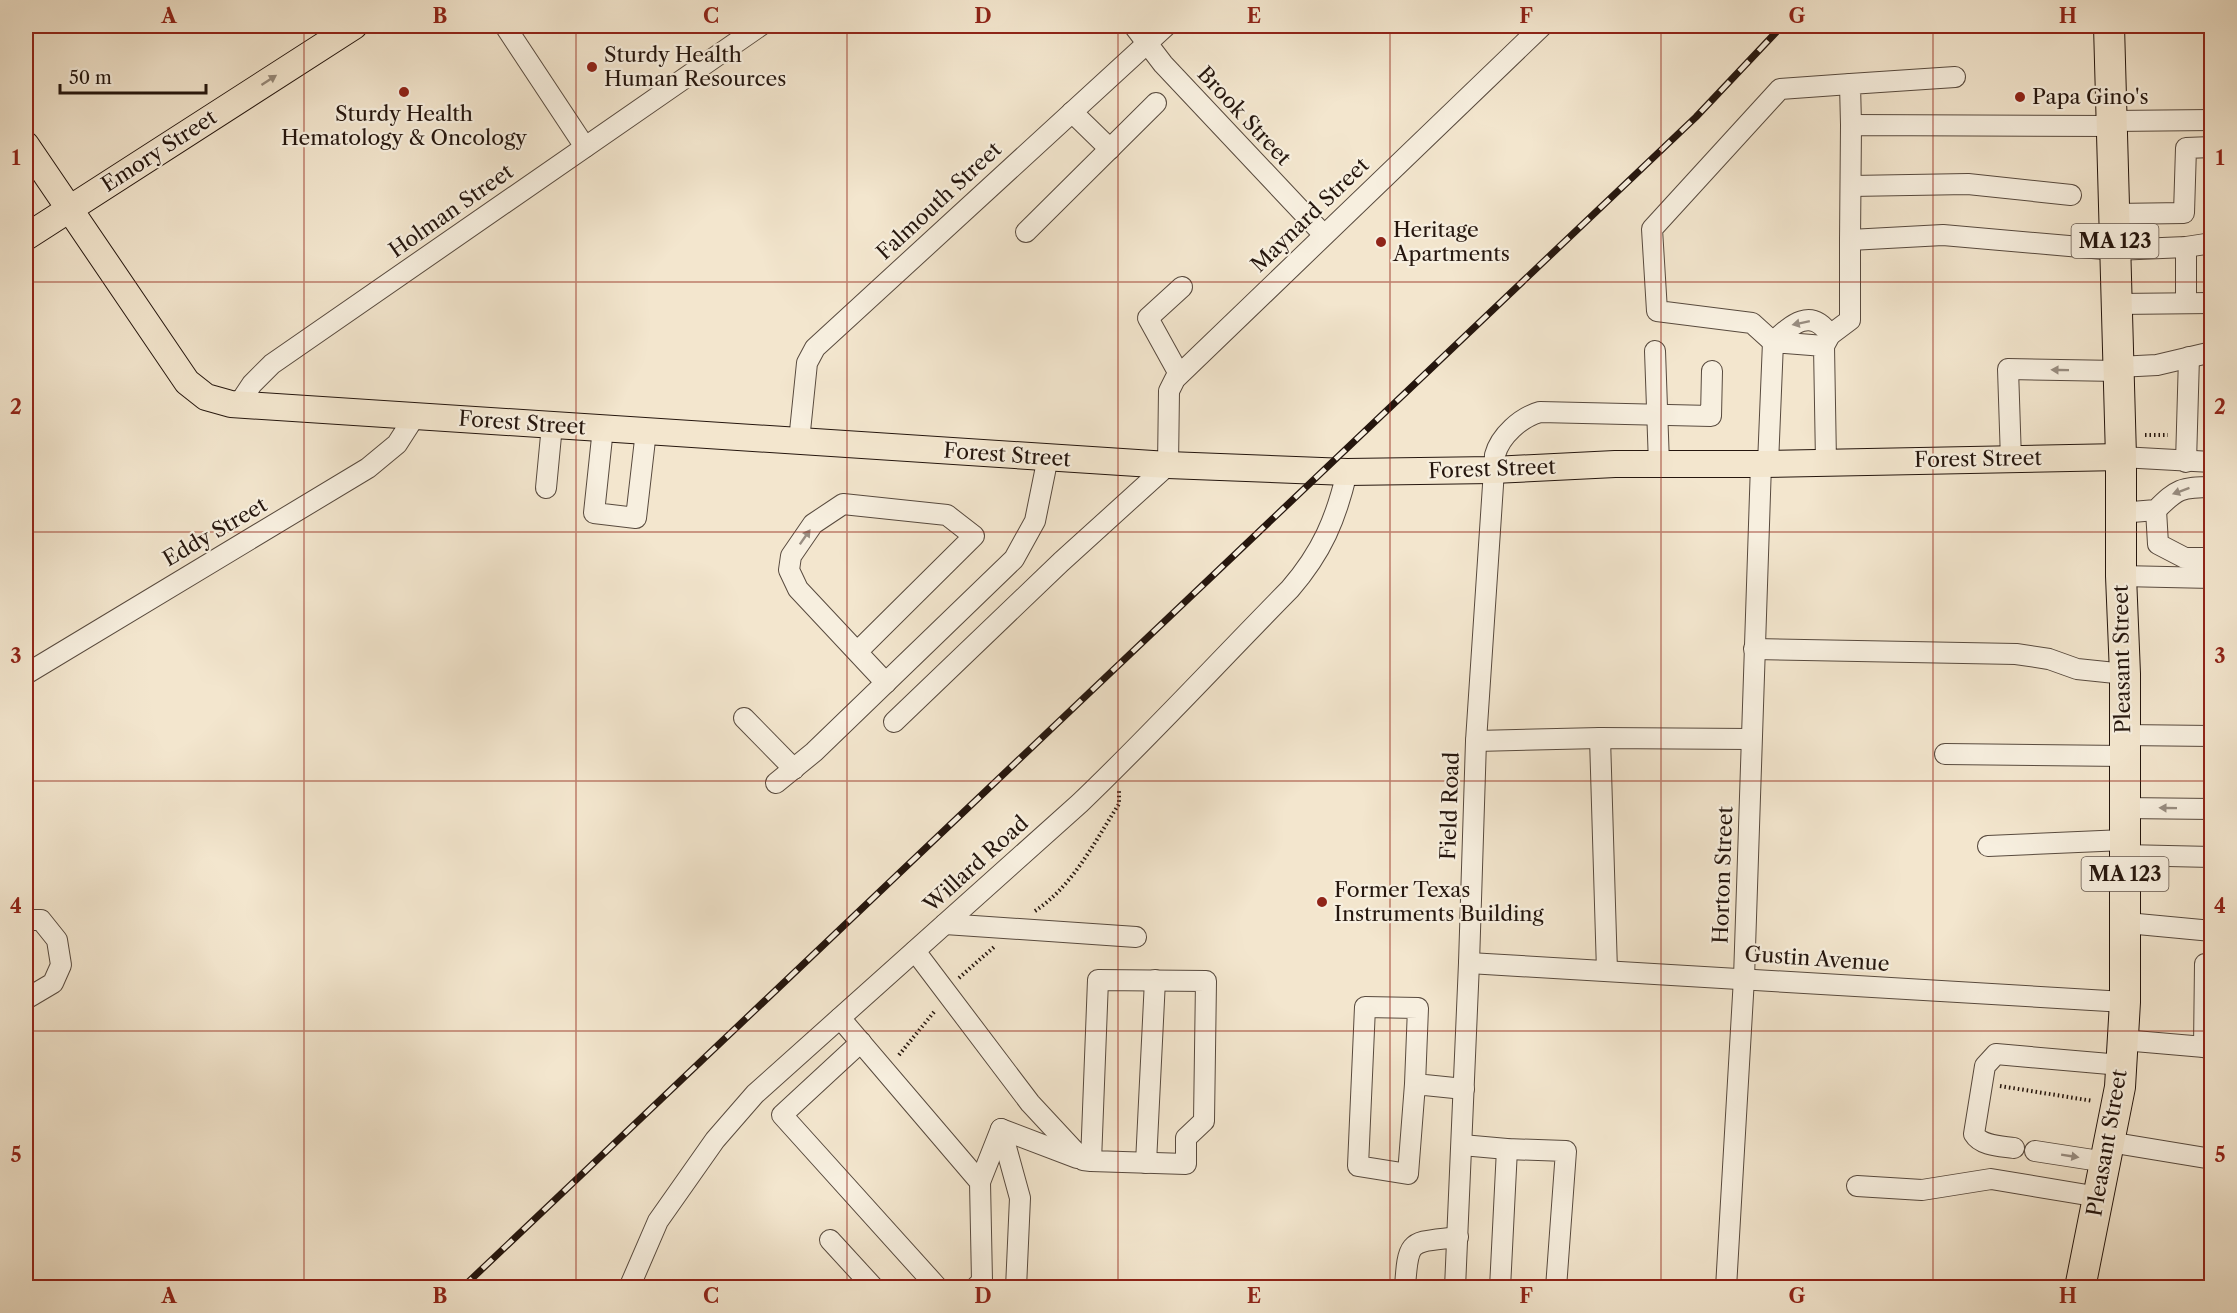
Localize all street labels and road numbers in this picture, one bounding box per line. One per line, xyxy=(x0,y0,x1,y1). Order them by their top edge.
street label: Brook Street xyxy=(1192,61,1297,171)
street label: Emory Street xyxy=(97,104,221,197)
street label: Falmouth Street xyxy=(871,136,1007,265)
street label: Maynard Street xyxy=(1246,152,1374,277)
street label: Holman Street xyxy=(384,158,518,263)
road number: MA 123 xyxy=(2072,224,2158,258)
street label: Forest Street xyxy=(458,406,587,439)
street label: Forest Street xyxy=(943,438,1072,471)
street label: Forest Street xyxy=(1914,445,2043,472)
street label: Forest Street xyxy=(1428,454,1557,483)
street label: Eddy Street xyxy=(158,491,272,571)
street label: Pleasant Street xyxy=(2108,584,2135,734)
street label: Field Road xyxy=(1435,751,1464,861)
street label: Horton Street xyxy=(1708,805,1737,944)
street label: Willard Road xyxy=(918,810,1033,918)
road number: MA 123 xyxy=(2082,857,2168,891)
street label: Gustin Avenue xyxy=(1744,941,1890,976)
street label: Pleasant Street xyxy=(2081,1067,2132,1218)

